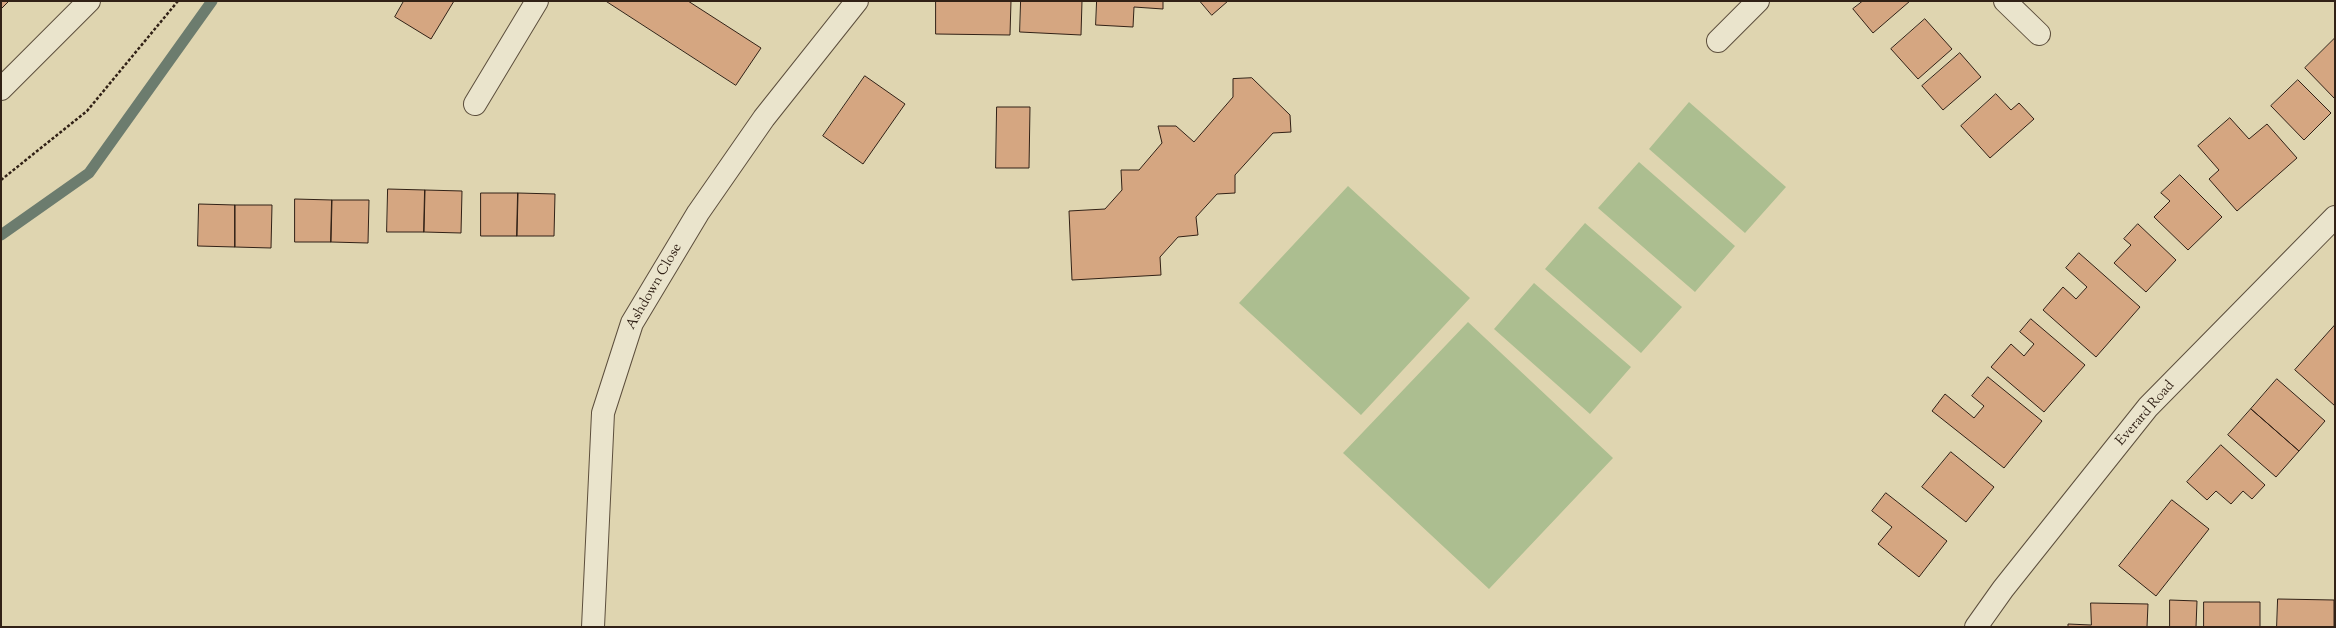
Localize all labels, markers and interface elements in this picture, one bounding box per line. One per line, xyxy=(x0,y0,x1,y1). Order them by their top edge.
street label: Ashdown Close xyxy=(624,241,686,333)
street label: Everard Road xyxy=(2113,378,2179,450)

